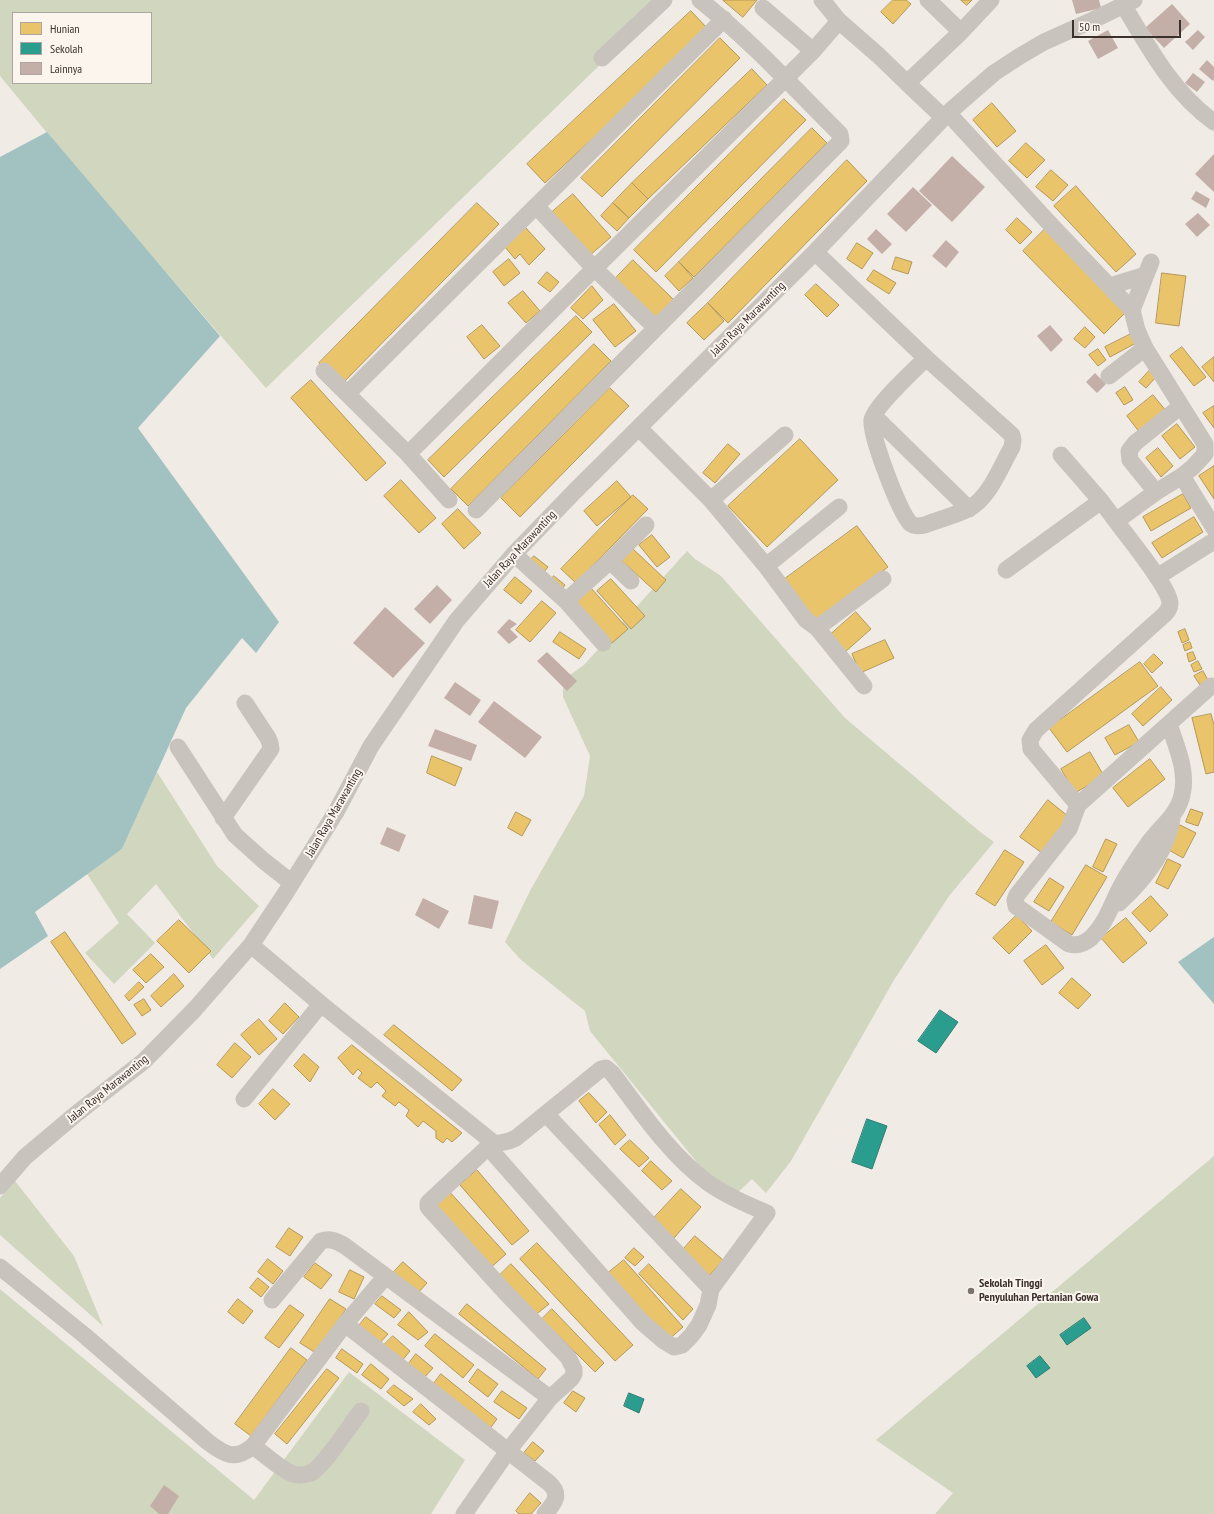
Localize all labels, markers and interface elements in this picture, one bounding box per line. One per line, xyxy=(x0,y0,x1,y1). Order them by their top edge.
legend xyxy=(12,12,152,84)
scale bar xyxy=(1074,12,1183,38)
text: 50 m xyxy=(1079,19,1100,34)
text: Hunian xyxy=(50,21,80,36)
text: Sekolah xyxy=(50,41,83,56)
text: Lainnya xyxy=(50,61,82,76)
street label: Jalan Raya Marawanting xyxy=(708,279,788,359)
street label: Jalan Raya Marawanting xyxy=(481,508,559,590)
street label: Jalan Raya Marawanting xyxy=(303,766,365,860)
street label: Jalan Raya Marawanting xyxy=(65,1052,151,1126)
place label: Sekolah Tinggi Penyuluhan Pertanian Gowa xyxy=(979,1277,1099,1305)
marker: Sekolah Tinggi Penyuluhan Pertanian Gowa xyxy=(966,1286,976,1296)

